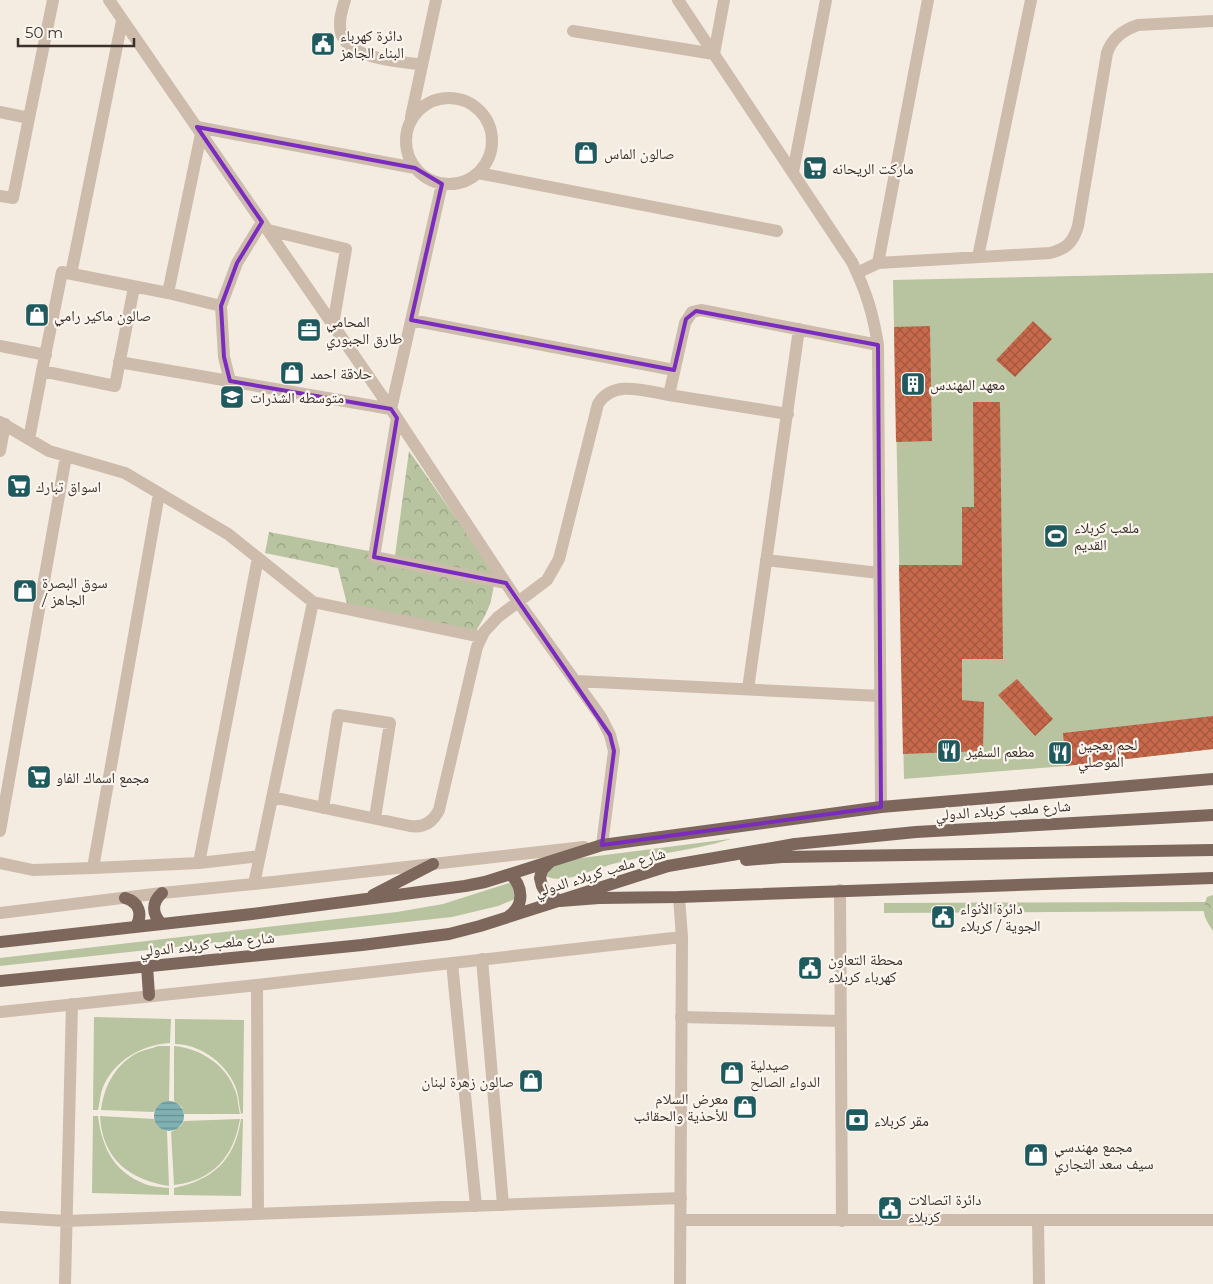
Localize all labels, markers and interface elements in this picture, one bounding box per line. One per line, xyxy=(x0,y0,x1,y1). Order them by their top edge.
scale bar xyxy=(18,15,134,47)
text: 50 m xyxy=(25,23,63,42)
place label: دائرة كهرباء البناء الجاهز xyxy=(339,26,404,62)
public building icon: دائرة كهرباء البناء الجاهز xyxy=(310,31,336,57)
shop icon: صالون الماس xyxy=(573,140,599,166)
place label: صالون الماس xyxy=(604,144,674,164)
supermarket icon: ماركت الريحانه xyxy=(802,155,828,181)
place label: ماركت الريحانه xyxy=(832,159,914,178)
shop icon: صالون ماكير رامي xyxy=(24,302,50,328)
place label: صالون ماكير رامي xyxy=(54,306,151,327)
place label: المحامي طارق الجبوري xyxy=(326,312,402,350)
office icon: المحامي طارق الجبوري xyxy=(296,317,322,343)
shop icon: حلاقة احمد xyxy=(279,360,305,386)
place label: حلاقة احمد xyxy=(310,364,373,383)
building icon: معهد المهندس xyxy=(900,371,926,397)
place label: معهد المهندس xyxy=(930,375,1005,395)
school or university icon: متوسطه الشذرات xyxy=(219,384,245,410)
place label: متوسطه الشذرات xyxy=(250,388,344,407)
supermarket icon: اسواق تبارك xyxy=(6,473,32,499)
place label: اسواق تبارك xyxy=(36,477,101,497)
place label: ملعب كربلاء القديم xyxy=(1074,518,1139,555)
sports icon: ملعب كربلاء القديم xyxy=(1043,523,1069,549)
place label: سوق البصرة / الجاهز xyxy=(41,573,108,609)
shop icon: سوق البصرة / الجاهز xyxy=(12,578,38,604)
place label: لحم بعجين الموصلي xyxy=(1078,735,1138,773)
restaurant icon: مطعم السفير xyxy=(936,738,962,764)
restaurant icon: لحم بعجين الموصلي xyxy=(1047,740,1073,766)
place label: مطعم السفير xyxy=(965,742,1034,762)
supermarket icon: مجمع اسماك الفاو xyxy=(26,764,52,790)
place label: مجمع اسماك الفاو xyxy=(56,768,149,788)
street label: شارع ملعب كربلاء الدولي xyxy=(935,796,1072,827)
street label: شارع ملعب كربلاء الدولي xyxy=(532,843,669,904)
place label: دائرة الأنواء الجوية / كربلاء xyxy=(960,899,1041,935)
public building icon: دائرة الأنواء الجوية / كربلاء xyxy=(930,904,956,930)
street label: شارع ملعب كربلاء الدولي xyxy=(138,927,276,963)
place label: محطة التعاون كهرباء كربلاء xyxy=(828,950,903,986)
public building icon: محطة التعاون كهرباء كربلاء xyxy=(797,955,823,981)
place label: صيدلية الدواء الصالح xyxy=(750,1055,820,1092)
shop icon: صيدلية الدواء الصالح xyxy=(719,1060,745,1086)
shop icon: صالون زهرة لبنان xyxy=(518,1068,544,1094)
place label: صالون زهرة لبنان xyxy=(421,1072,514,1092)
place label: معرض السلام للأحذية والحقائب xyxy=(633,1089,728,1125)
shop icon: معرض السلام للأحذية والحقائب xyxy=(732,1094,758,1120)
bank icon: مقر كربلاء xyxy=(844,1107,870,1133)
place label: مقر كربلاء xyxy=(874,1111,929,1130)
place label: مجمع مهندسي سيف سعد التجاري xyxy=(1054,1137,1154,1175)
shop icon: مجمع مهندسي سيف سعد التجاري xyxy=(1023,1142,1049,1168)
place label: دائرة اتصالات كربلاء xyxy=(908,1190,982,1226)
public building icon: دائرة اتصالات كربلاء xyxy=(877,1195,903,1221)

